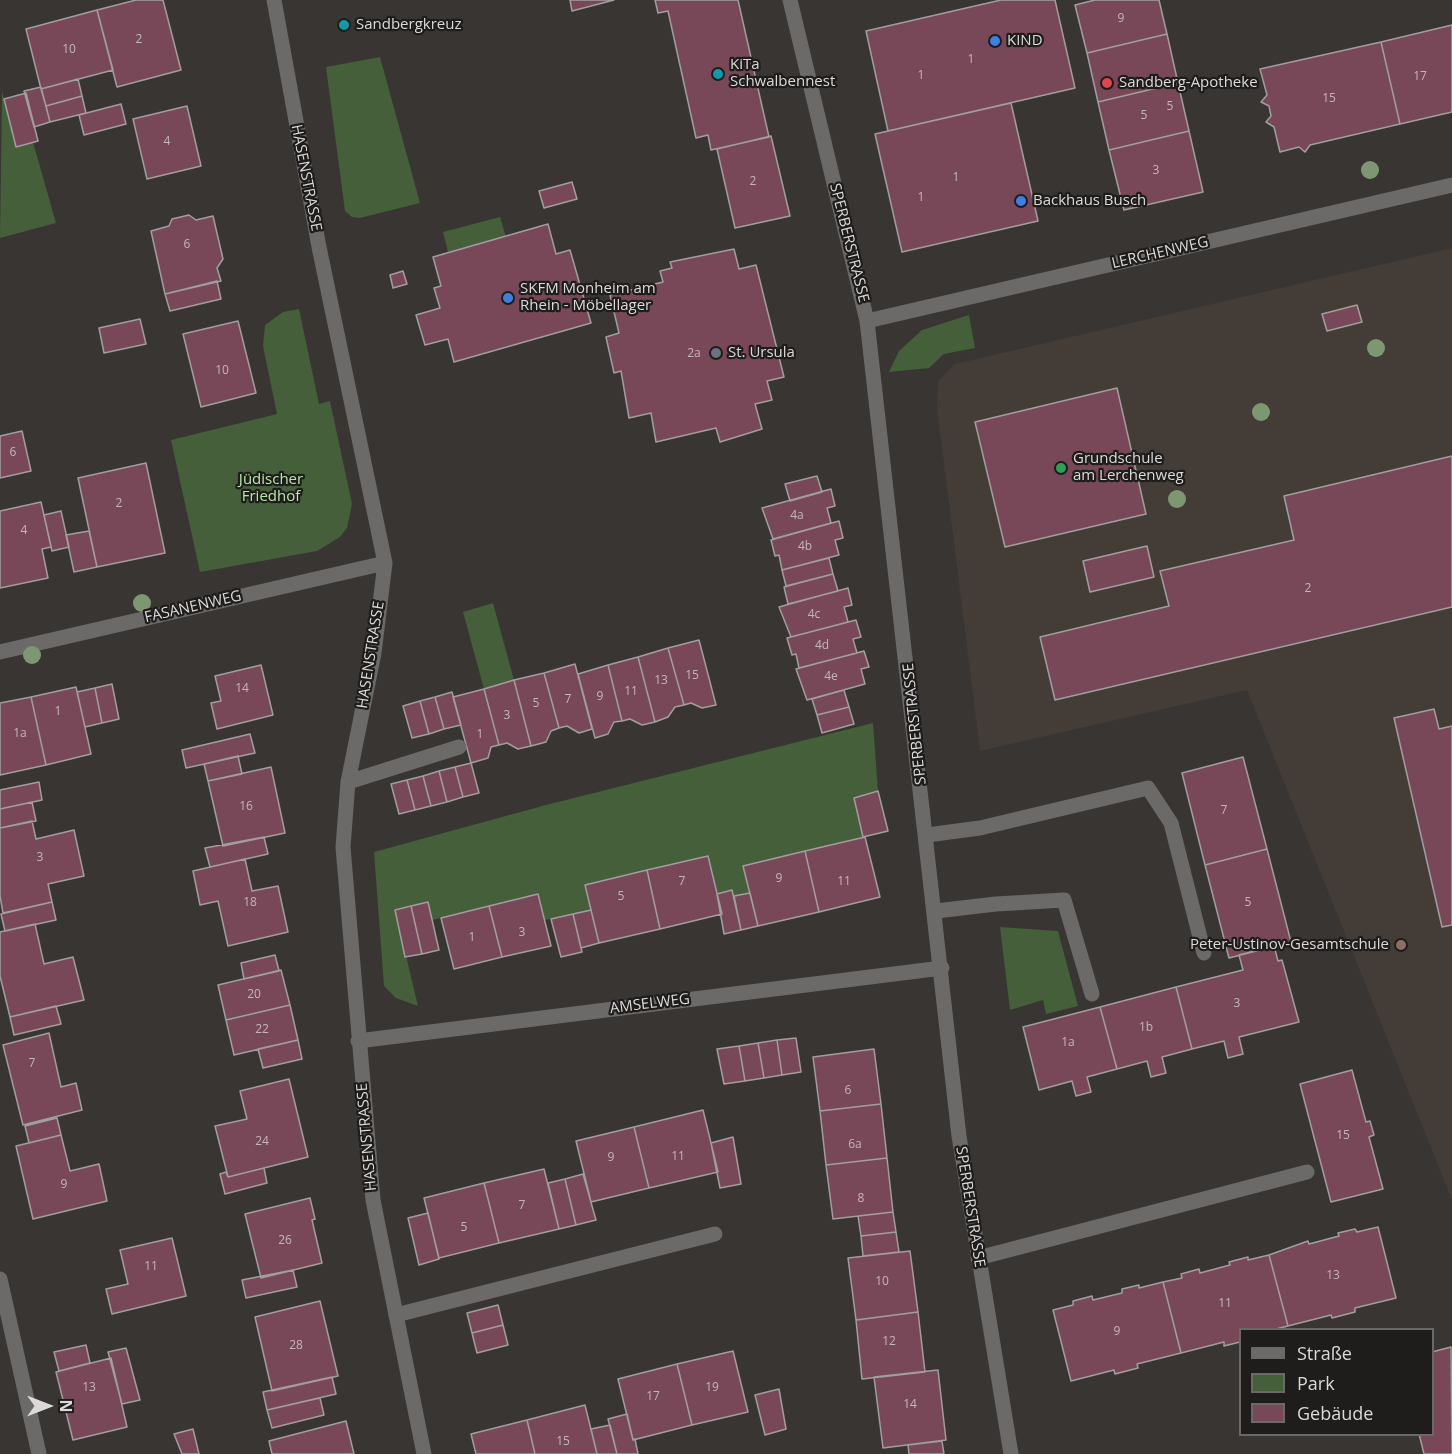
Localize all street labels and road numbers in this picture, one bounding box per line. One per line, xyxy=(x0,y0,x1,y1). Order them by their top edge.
street label: HASENSTRASSE xyxy=(287,123,325,233)
street label: SPERBERSTRASSE xyxy=(825,182,873,304)
street label: LERCHENWEG xyxy=(1110,233,1210,273)
street label: FASANENWEG xyxy=(143,587,243,627)
street label: HASENSTRASSE xyxy=(354,600,388,710)
street label: SPERBERSTRASSE xyxy=(900,662,930,786)
street label: AMSELWEG xyxy=(609,990,691,1018)
street label: HASENSTRASSE xyxy=(353,1082,381,1192)
street label: SPERBERSTRASSE xyxy=(952,1145,988,1269)

